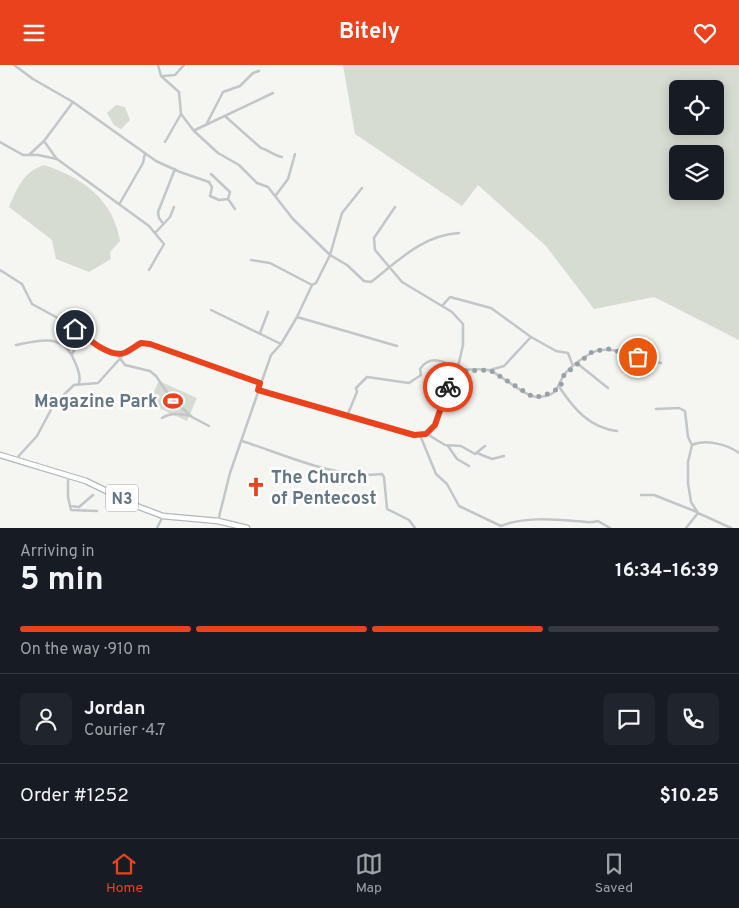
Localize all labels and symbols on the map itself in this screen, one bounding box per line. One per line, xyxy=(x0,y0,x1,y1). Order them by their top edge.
pin xyxy=(54,308,96,350)
pin xyxy=(617,336,659,378)
courier xyxy=(423,362,473,412)
sports icon: Magazine Park xyxy=(162,390,184,412)
place label: Magazine Park xyxy=(34,391,158,414)
place label: The Church of Pentecost xyxy=(271,467,377,511)
church icon: The Church of Pentecost xyxy=(245,476,267,498)
road number: N3 xyxy=(106,484,138,511)

